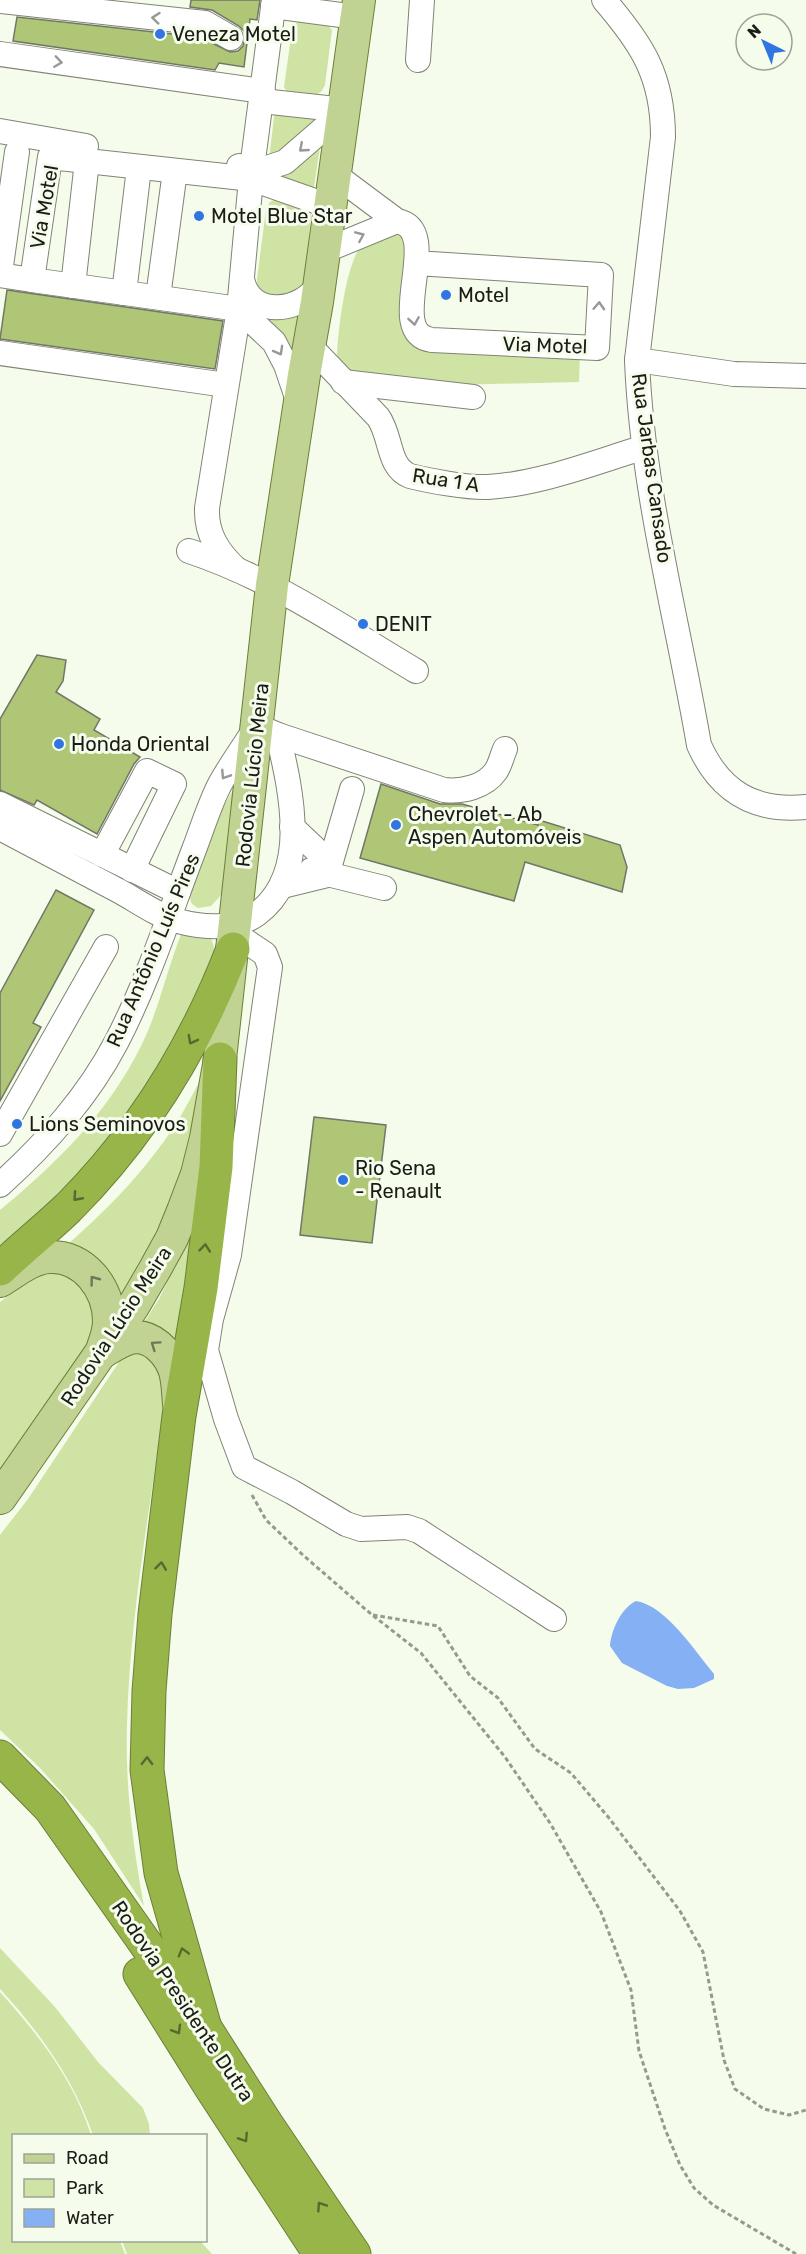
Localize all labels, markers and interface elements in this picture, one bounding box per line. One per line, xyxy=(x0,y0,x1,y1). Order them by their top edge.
one-way arrow xyxy=(152,12,161,25)
north arrow xyxy=(734,12,794,72)
text: N xyxy=(743,21,765,42)
place label: Veneza Motel xyxy=(172,22,296,46)
marker: Veneza Motel xyxy=(153,27,167,41)
one-way arrow xyxy=(53,56,63,68)
one-way arrow xyxy=(299,141,310,152)
street label: Via Motel xyxy=(25,163,63,251)
place label: Motel Blue Star xyxy=(211,204,353,228)
marker: Motel Blue Star xyxy=(192,209,206,223)
one-way arrow xyxy=(354,231,365,243)
place label: Motel xyxy=(458,283,509,307)
marker: Motel xyxy=(439,288,453,302)
one-way arrow xyxy=(593,302,606,311)
one-way arrow xyxy=(408,316,420,326)
street label: Via Motel xyxy=(502,332,588,358)
one-way arrow xyxy=(272,345,283,355)
street label: Rua Jarbas Cansado xyxy=(627,372,677,564)
street label: Rua 1 A xyxy=(411,463,481,497)
place label: DENIT xyxy=(375,612,432,636)
marker: DENIT xyxy=(356,617,370,631)
street label: Rodovia Lúcio Meira xyxy=(230,682,274,868)
place label: Honda Oriental xyxy=(71,732,210,756)
marker: Honda Oriental xyxy=(52,737,66,751)
one-way arrow xyxy=(222,769,233,780)
place label: Chevrolet - Ab Aspen Automóveis xyxy=(408,802,582,849)
marker: Chevrolet - Ab Aspen Automóveis xyxy=(389,818,403,832)
street label: Rua Antônio Luís Pires xyxy=(101,850,205,1050)
one-way arrow xyxy=(188,1034,199,1044)
place label: Lions Seminovos xyxy=(29,1112,186,1136)
marker: Lions Seminovos xyxy=(10,1117,24,1131)
place label: Rio Sena - Renault xyxy=(355,1156,442,1203)
marker: Rio Sena - Renault xyxy=(336,1173,350,1187)
one-way arrow xyxy=(73,1190,84,1201)
street label: Rodovia Lúcio Meira xyxy=(56,1242,176,1410)
one-way arrow xyxy=(198,1244,211,1253)
one-way arrow xyxy=(90,1275,101,1286)
one-way arrow xyxy=(151,1341,162,1352)
one-way arrow xyxy=(154,1562,167,1571)
one-way arrow xyxy=(141,1756,153,1765)
street label: Rodovia Presidente Dutra xyxy=(107,1896,259,2106)
one-way arrow xyxy=(178,1947,190,1957)
one-way arrow xyxy=(169,2024,181,2034)
one-way arrow xyxy=(237,2131,248,2142)
legend xyxy=(12,2134,207,2242)
text: Road xyxy=(66,2147,109,2169)
text: Park xyxy=(66,2177,104,2199)
one-way arrow xyxy=(317,2201,328,2212)
text: Water xyxy=(66,2207,114,2229)

